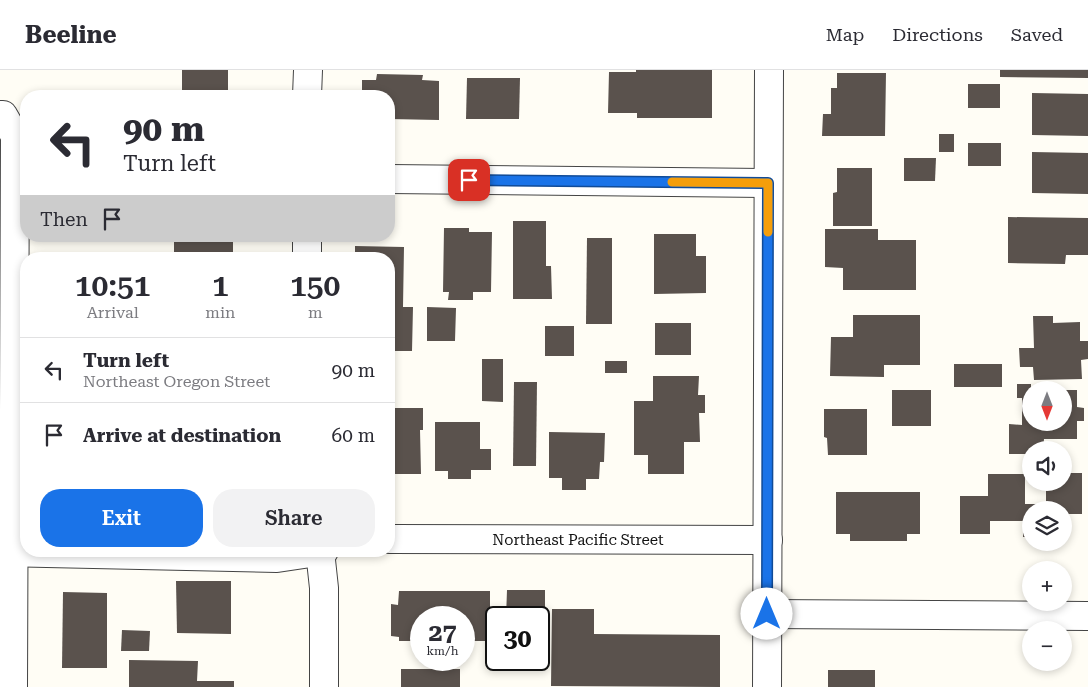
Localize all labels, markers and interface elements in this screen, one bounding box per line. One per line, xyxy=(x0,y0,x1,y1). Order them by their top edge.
text: Beeline xyxy=(25,21,117,49)
text: Map xyxy=(826,24,864,45)
text: Directions xyxy=(892,24,983,45)
text: Saved xyxy=(1011,24,1063,45)
text: 90 m xyxy=(123,109,205,150)
icon: left xyxy=(40,110,105,175)
text: Turn left xyxy=(123,151,216,176)
pin xyxy=(448,159,490,201)
icon: arrive xyxy=(455,166,483,194)
icon: arrive xyxy=(98,205,126,233)
text: Then xyxy=(40,208,88,231)
text: 10:51 xyxy=(75,268,151,303)
text: 1 xyxy=(212,268,229,303)
text: 150 xyxy=(290,268,340,303)
text: Arrival xyxy=(87,303,139,322)
text: min xyxy=(205,303,235,322)
text: m xyxy=(308,303,322,322)
text: Turn left xyxy=(83,349,169,372)
icon: left xyxy=(40,356,68,384)
text: 90 m xyxy=(332,359,375,382)
text: Northeast Oregon Street xyxy=(83,372,270,391)
north arrow xyxy=(1022,381,1072,431)
map controls xyxy=(1022,381,1072,671)
icon: arrive xyxy=(40,421,68,449)
text: Arrive at destination xyxy=(83,424,281,447)
text: 60 m xyxy=(332,424,375,447)
button: sound xyxy=(1022,441,1072,491)
button: Exit xyxy=(40,489,203,547)
button: Share xyxy=(213,489,375,547)
button: layers xyxy=(1022,501,1072,551)
street label: Northeast Pacific Street xyxy=(492,531,664,549)
button: + xyxy=(1022,561,1072,611)
position arrow xyxy=(740,587,792,639)
speed limit sign: 30 xyxy=(485,606,550,671)
text: 27 xyxy=(428,618,457,647)
button: − xyxy=(1022,621,1072,671)
text: km/h xyxy=(426,644,459,658)

